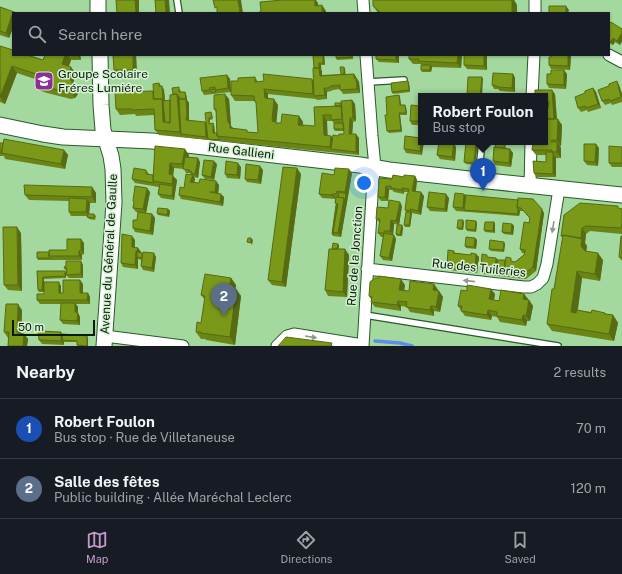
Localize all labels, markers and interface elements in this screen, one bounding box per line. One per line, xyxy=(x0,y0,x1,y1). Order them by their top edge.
search box xyxy=(12,12,610,56)
icon: search xyxy=(26,23,48,45)
text: Search here xyxy=(58,26,142,43)
place label: Groupe Scolaire Fréres Lumiére xyxy=(58,67,148,95)
school or university icon: Groupe Scolaire Fréres Lumiére xyxy=(33,70,55,92)
popup xyxy=(418,93,548,145)
text: Robert Foulon xyxy=(433,103,533,120)
text: Bus stop xyxy=(433,120,485,135)
street label: Rue Gallieni xyxy=(207,140,275,162)
pin: 1 xyxy=(470,158,496,191)
street label: Avenue du Général de Gaulle xyxy=(98,173,120,335)
your location xyxy=(354,173,374,193)
street label: Rue de la Jonction xyxy=(345,205,365,307)
one-way arrow xyxy=(550,221,556,233)
street label: Rue des Tuileries xyxy=(431,256,527,280)
one-way arrow xyxy=(463,277,475,284)
pin: 2 xyxy=(211,283,237,316)
scale bar xyxy=(12,318,95,337)
text: 50 m xyxy=(18,321,44,333)
one-way arrow xyxy=(305,334,317,340)
text: Nearby xyxy=(16,362,75,382)
text: 2 results xyxy=(554,365,606,380)
text: Robert Foulon xyxy=(54,413,155,430)
text: 1 xyxy=(26,421,32,436)
text: 70 m xyxy=(576,421,606,436)
text: Bus stop · Rue de Villetaneuse xyxy=(54,430,235,445)
text: Salle des fêtes xyxy=(54,473,160,490)
text: 2 xyxy=(25,481,33,496)
text: 120 m xyxy=(571,481,606,496)
text: Public building · Allée Maréchal Leclerc xyxy=(54,490,292,505)
tab: Map xyxy=(86,529,108,565)
tab: Directions xyxy=(281,529,332,565)
tab: Saved xyxy=(504,529,536,565)

